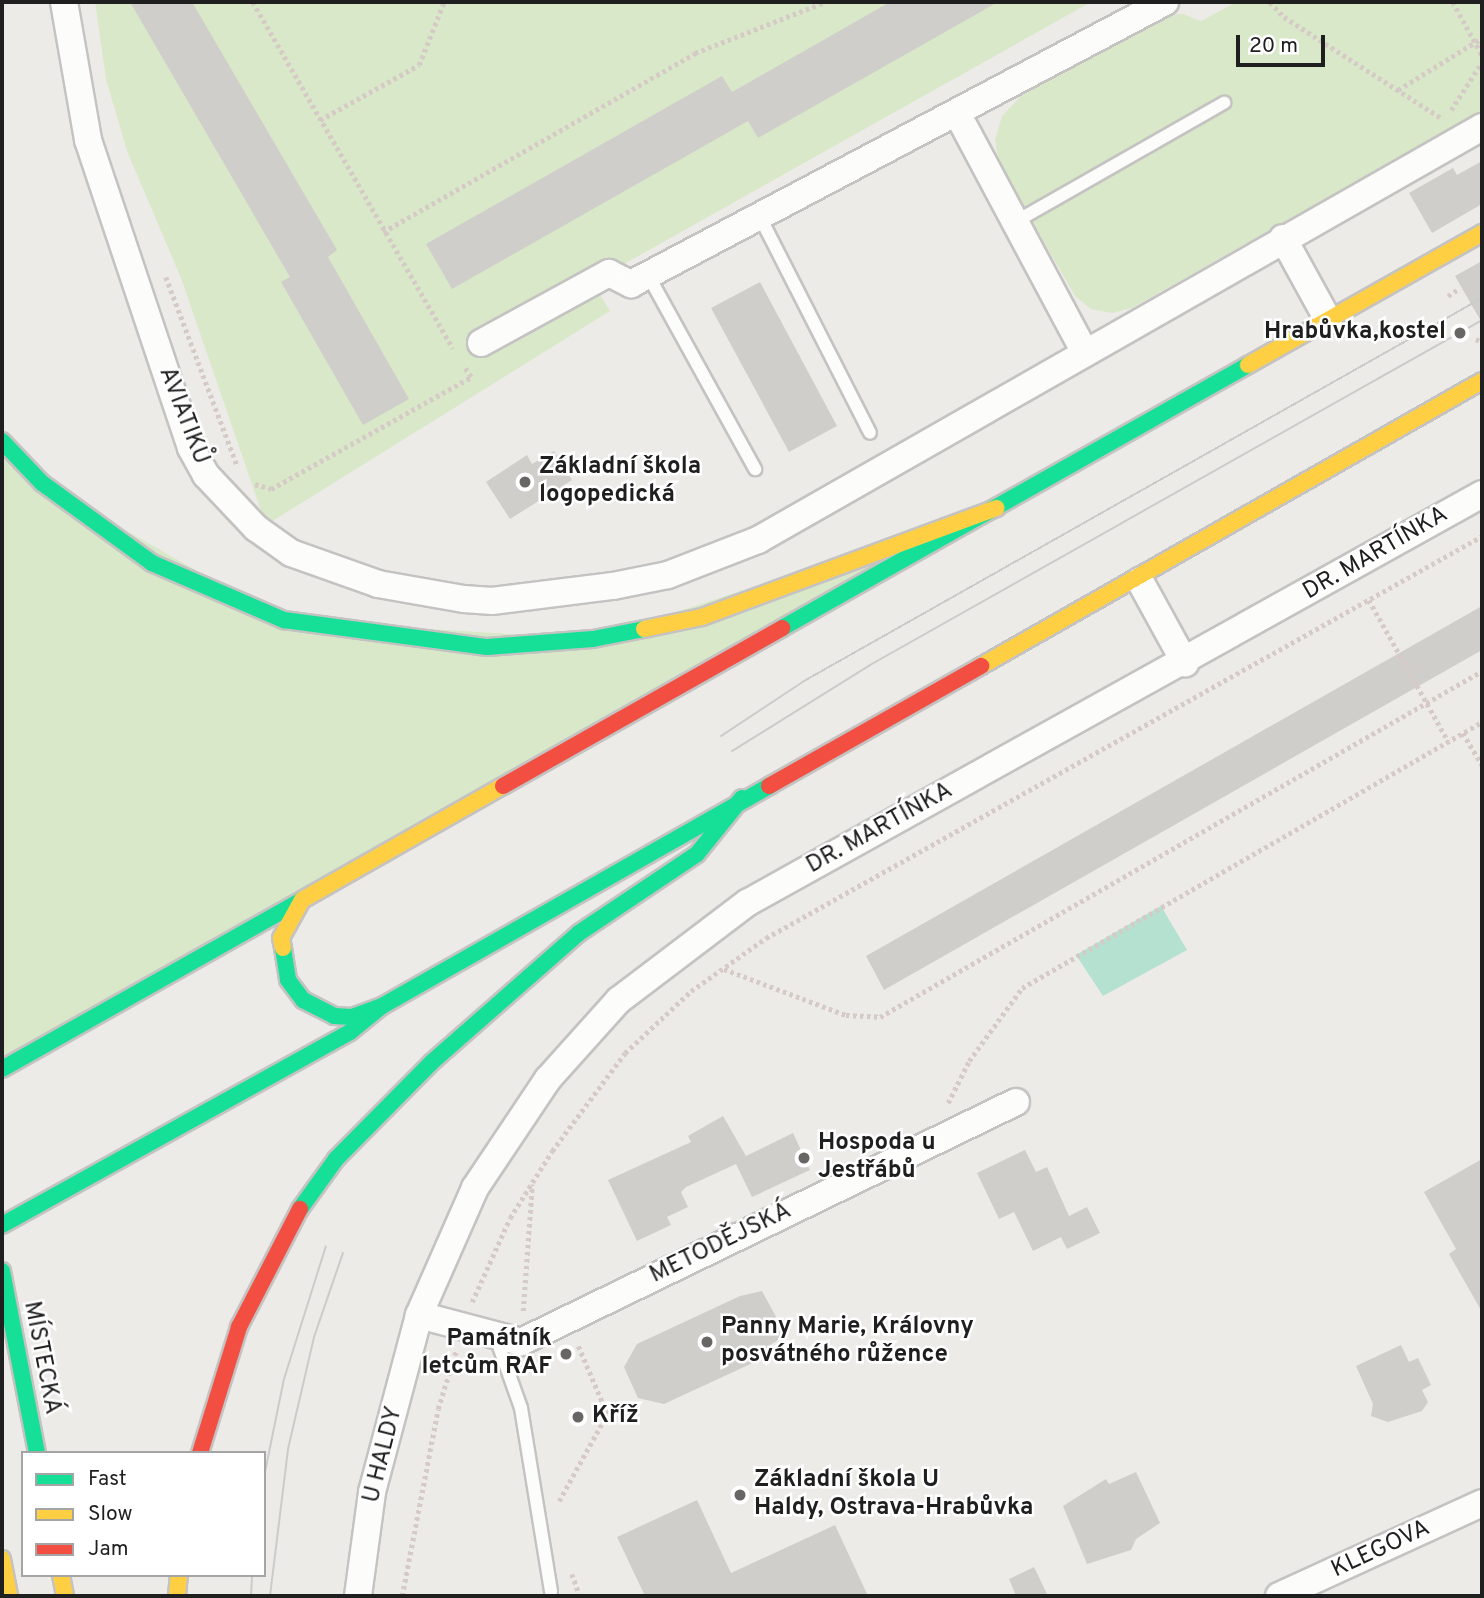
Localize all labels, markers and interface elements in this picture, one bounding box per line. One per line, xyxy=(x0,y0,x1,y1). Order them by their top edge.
scale bar xyxy=(1239,21,1328,65)
text: 20 m xyxy=(1249,33,1298,60)
place label: Hrabůvka,kostel xyxy=(1264,319,1446,347)
marker: Hrabůvka,kostel xyxy=(1452,325,1468,341)
street label: AVIATIKŮ xyxy=(151,363,215,469)
place label: Základní škola logopedická xyxy=(539,454,701,510)
marker: Základní škola logopedická xyxy=(517,474,533,490)
street label: DR. MARTÍNKA xyxy=(1298,501,1454,607)
street label: DR. MARTÍNKA xyxy=(802,777,958,881)
place label: Hospoda u Jestřábů xyxy=(818,1130,936,1186)
marker: Hospoda u Jestřábů xyxy=(796,1150,812,1166)
street label: METODĚJSKÁ xyxy=(646,1197,796,1291)
street label: MÍSTECKÁ xyxy=(16,1299,66,1417)
place label: Panny Marie, Královny posvátného růžence xyxy=(721,1314,974,1370)
place label: Památník letcům RAF xyxy=(421,1326,552,1382)
marker: Panny Marie, Královny posvátného růžence xyxy=(699,1334,715,1350)
marker: Památník letcům RAF xyxy=(558,1346,574,1362)
place label: Kříž xyxy=(592,1403,639,1431)
street label: U HALDY xyxy=(358,1404,410,1506)
marker: Kříž xyxy=(570,1409,586,1425)
legend xyxy=(21,1451,266,1577)
text: Fast xyxy=(88,1466,127,1493)
place label: Základní škola U Haldy, Ostrava-Hrabůvka xyxy=(754,1467,1033,1523)
marker: Základní škola U Haldy, Ostrava-Hrabůvka xyxy=(732,1487,748,1503)
text: Slow xyxy=(88,1501,133,1528)
street label: KLEGOVA xyxy=(1327,1515,1435,1585)
text: Jam xyxy=(88,1536,129,1563)

